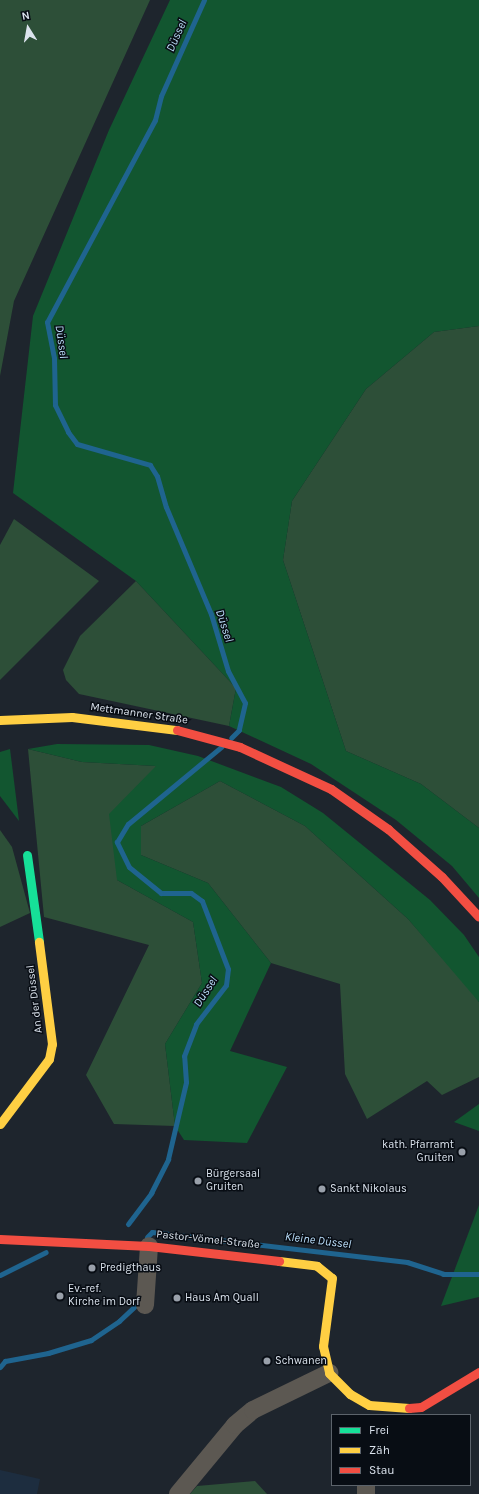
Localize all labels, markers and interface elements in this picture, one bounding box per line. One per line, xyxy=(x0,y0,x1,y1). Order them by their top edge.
north arrow xyxy=(8,8,48,48)
text: N xyxy=(20,9,31,23)
water label: Düssel xyxy=(164,18,190,54)
water label: Düssel xyxy=(52,324,70,360)
water label: Düssel xyxy=(212,608,236,644)
street label: Mettmanner Straße xyxy=(89,701,189,727)
street label: An der Düssel xyxy=(24,964,46,1034)
water label: Düssel xyxy=(191,974,221,1010)
place label: kath. Pfarramt Gruiten xyxy=(382,1139,454,1165)
marker: kath. Pfarramt Gruiten xyxy=(457,1147,467,1157)
place label: Bürgersaal Gruiten xyxy=(206,1168,260,1194)
marker: Bürgersaal Gruiten xyxy=(193,1176,203,1186)
place label: Sankt Nikolaus xyxy=(330,1182,407,1196)
marker: Sankt Nikolaus xyxy=(317,1184,327,1194)
street label: Pastor-Vömel-Straße xyxy=(156,1228,260,1252)
water label: Kleine Düssel xyxy=(284,1230,352,1252)
place label: Predigthaus xyxy=(100,1261,161,1275)
marker: Predigthaus xyxy=(87,1263,97,1273)
place label: Ev.-ref. Kirche im Dorf xyxy=(68,1283,140,1309)
marker: Ev.-ref. Kirche im Dorf xyxy=(55,1291,65,1301)
place label: Haus Am Quall xyxy=(185,1291,259,1305)
marker: Haus Am Quall xyxy=(172,1293,182,1303)
place label: Schwanen xyxy=(275,1354,327,1368)
marker: Schwanen xyxy=(262,1356,272,1366)
legend xyxy=(331,1414,471,1486)
text: Frei xyxy=(369,1423,389,1437)
text: Zäh xyxy=(369,1443,390,1457)
text: Stau xyxy=(369,1463,395,1477)

